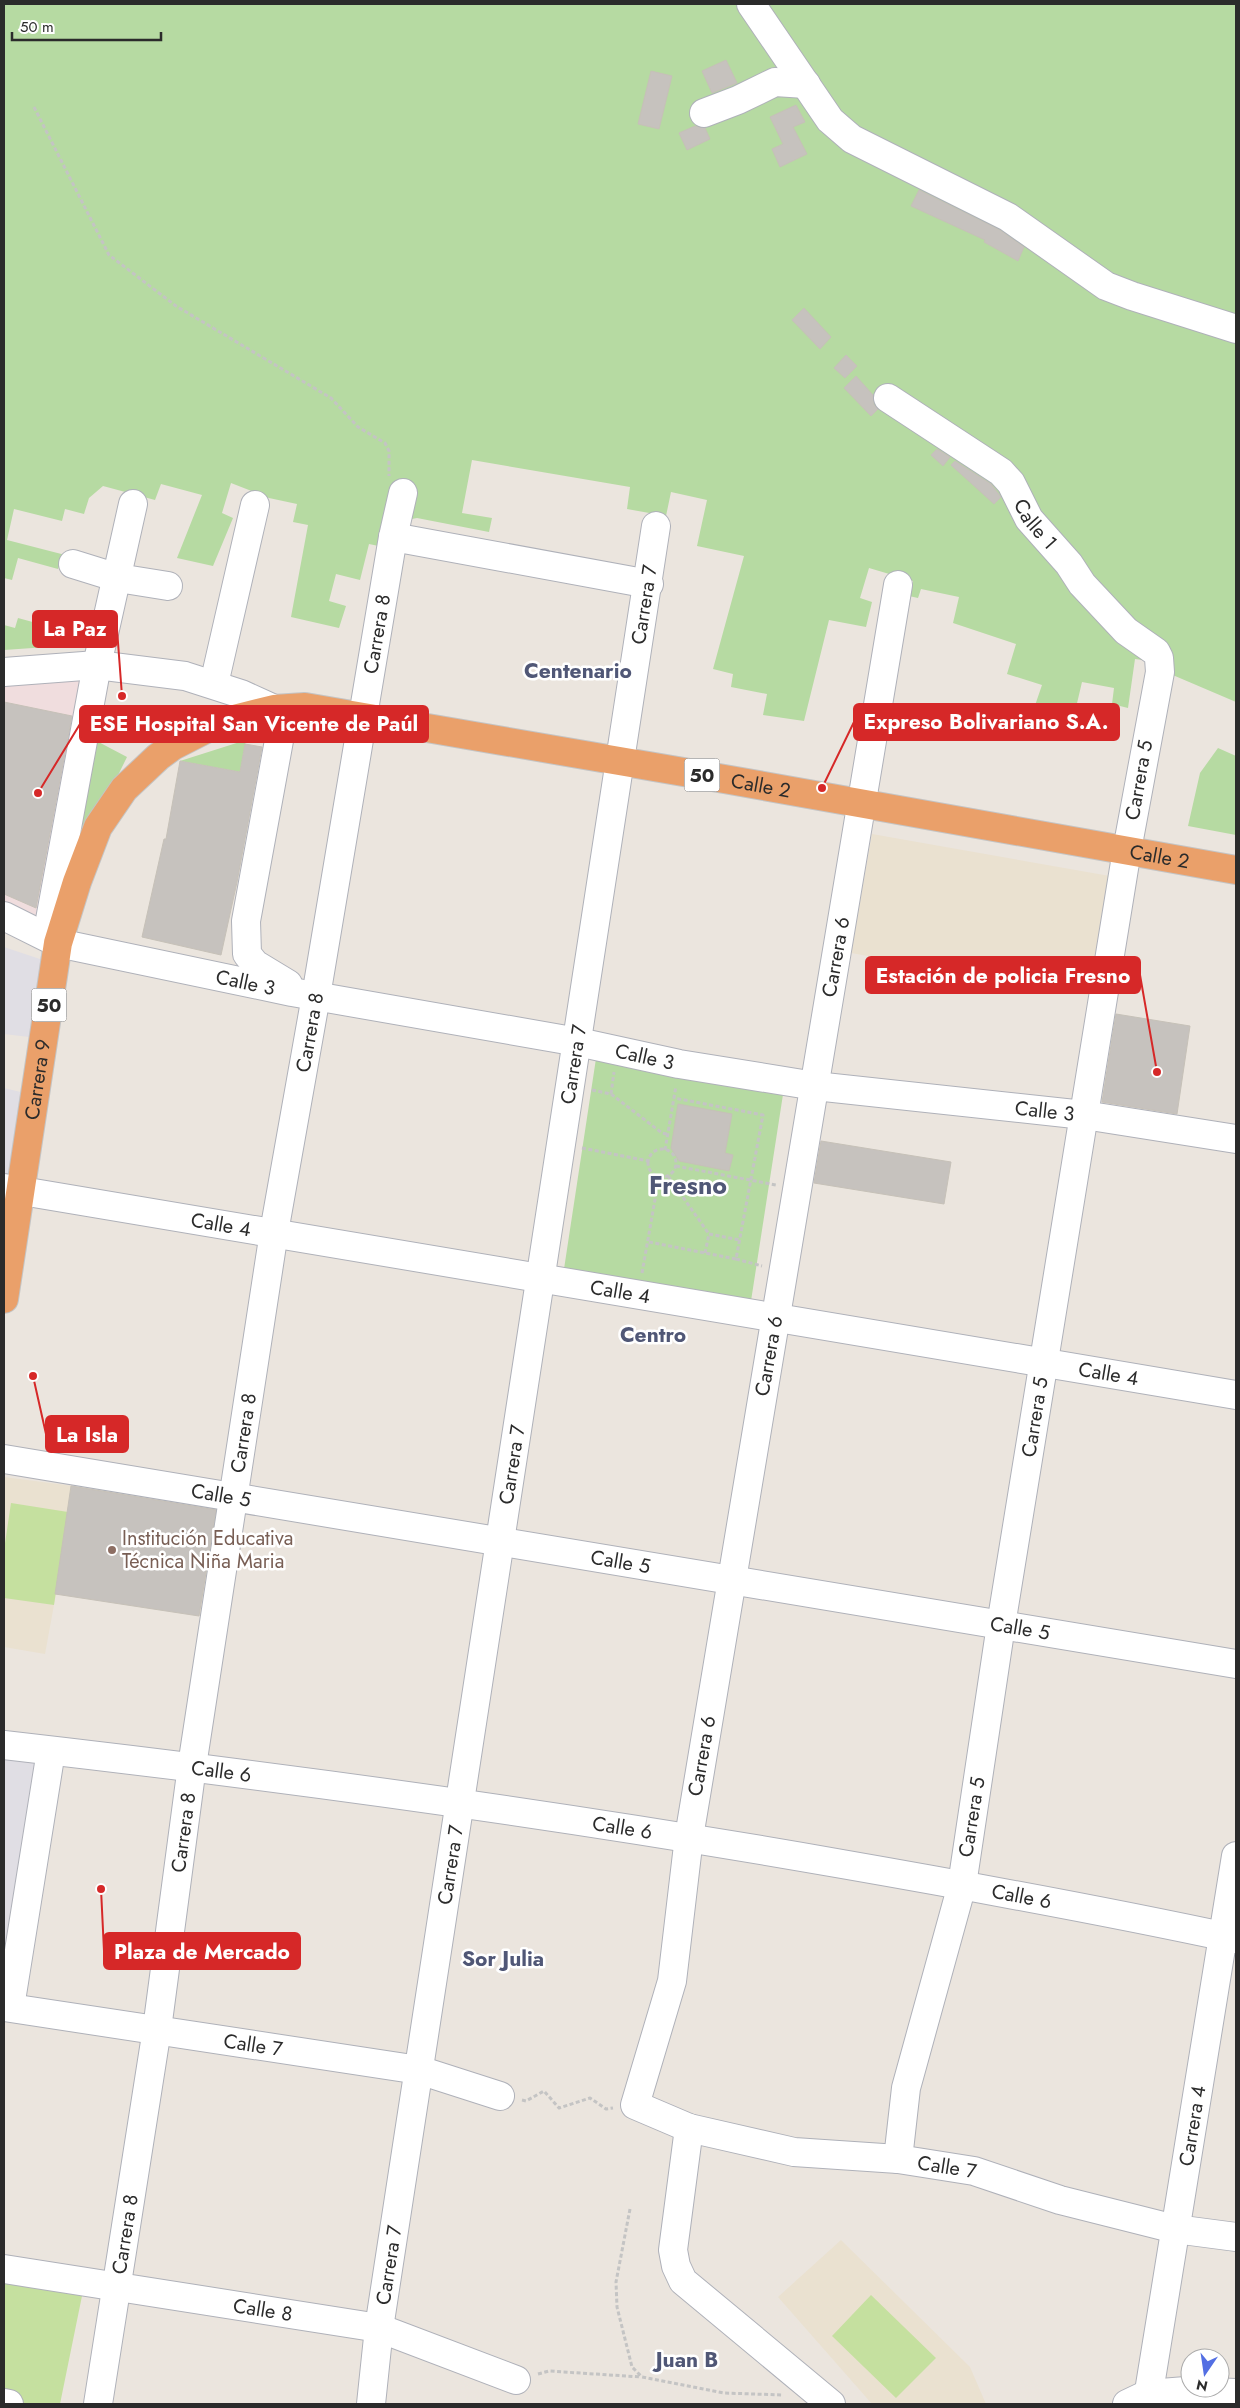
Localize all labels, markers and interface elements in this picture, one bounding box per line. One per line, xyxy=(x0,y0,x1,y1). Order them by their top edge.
scale bar xyxy=(12,10,161,42)
text: 50 m xyxy=(20,16,54,38)
street label: Calle 1 xyxy=(1007,494,1064,556)
street label: Carrera 7 xyxy=(623,562,664,646)
street label: Carrera 8 xyxy=(356,592,398,676)
callout: La Paz xyxy=(33,611,117,647)
text: La Paz xyxy=(43,614,107,644)
district label: Centenario xyxy=(524,656,632,686)
callout: Expreso Bolivariano S.A. xyxy=(854,704,1119,740)
callout: ESE Hospital San Vicente de Paúl xyxy=(80,706,428,742)
text: Expreso Bolivariano S.A. xyxy=(864,707,1108,737)
text: ESE Hospital San Vicente de Paúl xyxy=(90,709,418,739)
street label: Carrera 5 xyxy=(1118,738,1160,822)
road number: 50 xyxy=(684,758,720,792)
street label: Calle 2 xyxy=(729,766,793,805)
street label: Calle 2 xyxy=(1127,837,1192,876)
street label: Carrera 6 xyxy=(815,915,857,999)
callout: Estación de policia Fresno xyxy=(866,957,1140,993)
text: Estación de policia Fresno xyxy=(876,961,1130,991)
street label: Calle 3 xyxy=(213,962,278,1003)
road number: 50 xyxy=(32,988,66,1022)
street label: Carrera 8 xyxy=(288,990,331,1074)
street label: Carrera 7 xyxy=(553,1022,594,1106)
street label: Calle 3 xyxy=(612,1036,677,1077)
street label: Carrera 9 xyxy=(17,1037,58,1122)
street label: Calle 3 xyxy=(1013,1093,1076,1128)
district label: Fresno xyxy=(649,1167,727,1203)
street label: Calle 4 xyxy=(189,1205,254,1244)
street label: Calle 4 xyxy=(588,1272,653,1311)
street label: Carrera 6 xyxy=(748,1314,790,1398)
district label: Centro xyxy=(620,1320,686,1350)
street label: Calle 4 xyxy=(1076,1354,1141,1393)
street label: Carrera 5 xyxy=(1014,1375,1056,1459)
street label: Carrera 8 xyxy=(223,1391,264,1475)
callout: La Isla xyxy=(46,1416,128,1452)
text: La Isla xyxy=(56,1420,118,1450)
street label: Carrera 7 xyxy=(491,1422,532,1506)
street label: Calle 5 xyxy=(189,1476,253,1514)
place label: Institución Educativa Técnica Niña Maria xyxy=(122,1524,293,1576)
street label: Calle 5 xyxy=(588,1542,653,1581)
marker: Institución Educativa Técnica Niña Maria xyxy=(106,1544,118,1556)
street label: Calle 5 xyxy=(988,1609,1052,1647)
street label: Carrera 6 xyxy=(681,1714,723,1798)
street label: Calle 6 xyxy=(190,1753,253,1789)
street label: Carrera 5 xyxy=(951,1775,993,1859)
street label: Carrera 8 xyxy=(163,1791,203,1874)
street label: Calle 6 xyxy=(590,1809,655,1847)
street label: Carrera 7 xyxy=(430,1823,471,1907)
street label: Calle 6 xyxy=(989,1876,1054,1916)
callout: Plaza de Mercado xyxy=(104,1933,300,1969)
text: Plaza de Mercado xyxy=(114,1937,290,1967)
district label: Sor Julia xyxy=(462,1944,544,1974)
street label: Calle 7 xyxy=(222,2026,285,2064)
street label: Carrera 4 xyxy=(1171,2083,1213,2168)
street label: Calle 7 xyxy=(915,2148,979,2186)
street label: Carrera 8 xyxy=(104,2192,145,2276)
street label: Carrera 7 xyxy=(368,2223,409,2307)
street label: Calle 8 xyxy=(231,2291,295,2329)
district label: Juan B xyxy=(652,2345,718,2375)
north arrow xyxy=(1180,2348,1230,2398)
text: N xyxy=(1194,2375,1210,2397)

